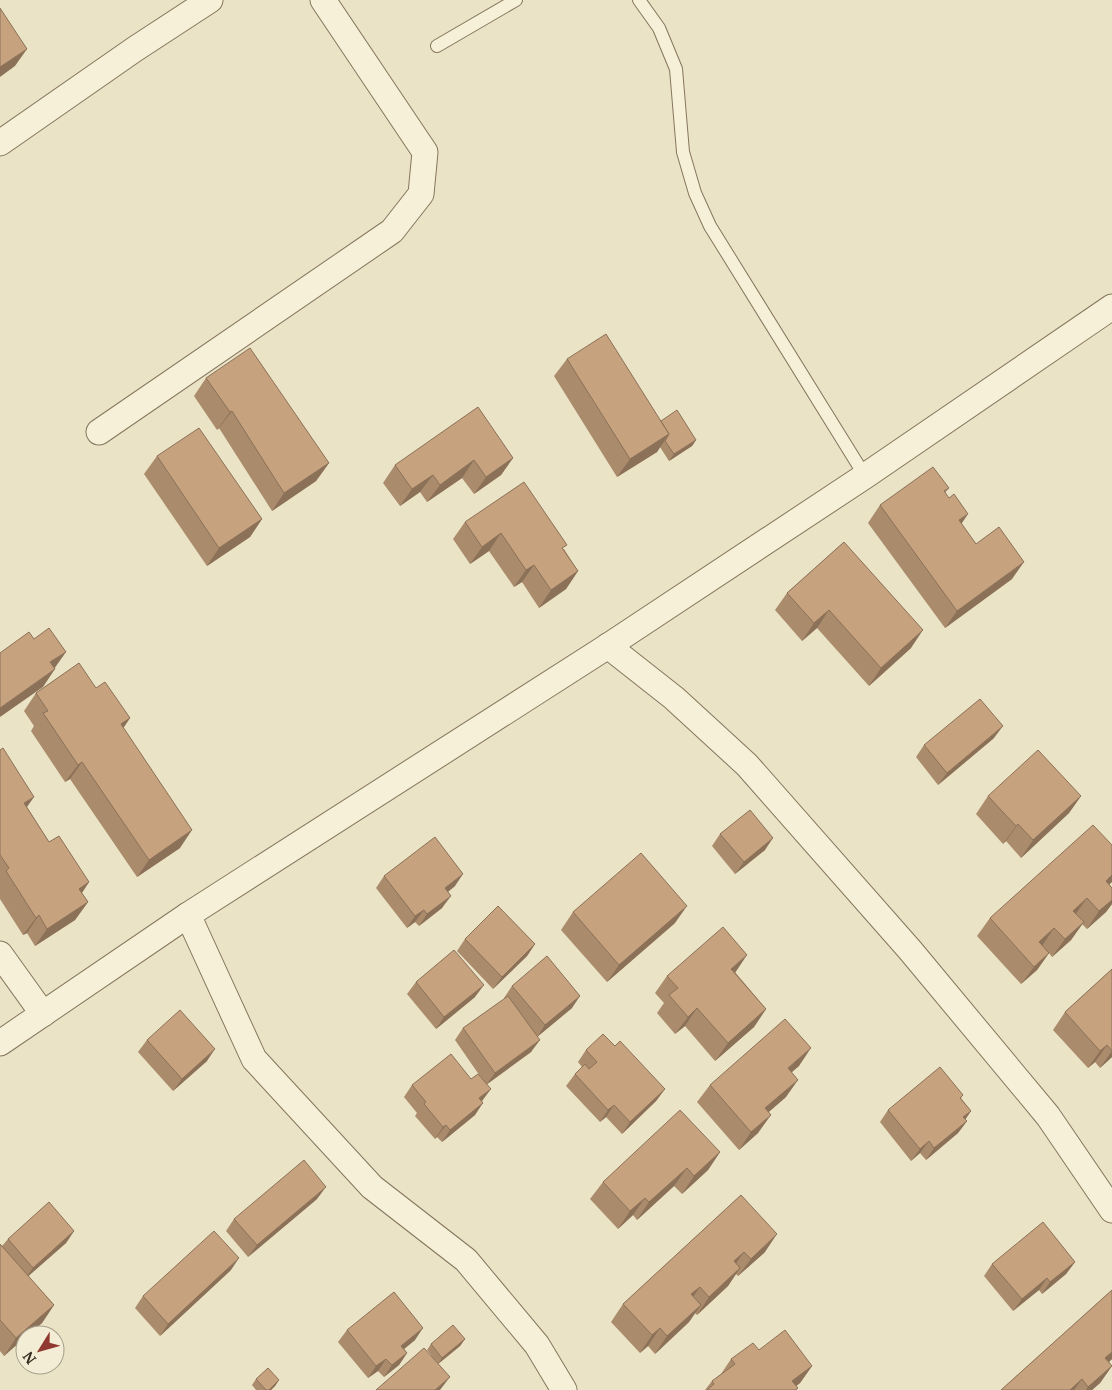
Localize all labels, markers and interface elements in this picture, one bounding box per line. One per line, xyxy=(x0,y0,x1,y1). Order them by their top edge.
north arrow xyxy=(15,1325,65,1375)
text: N xyxy=(19,1348,40,1368)

